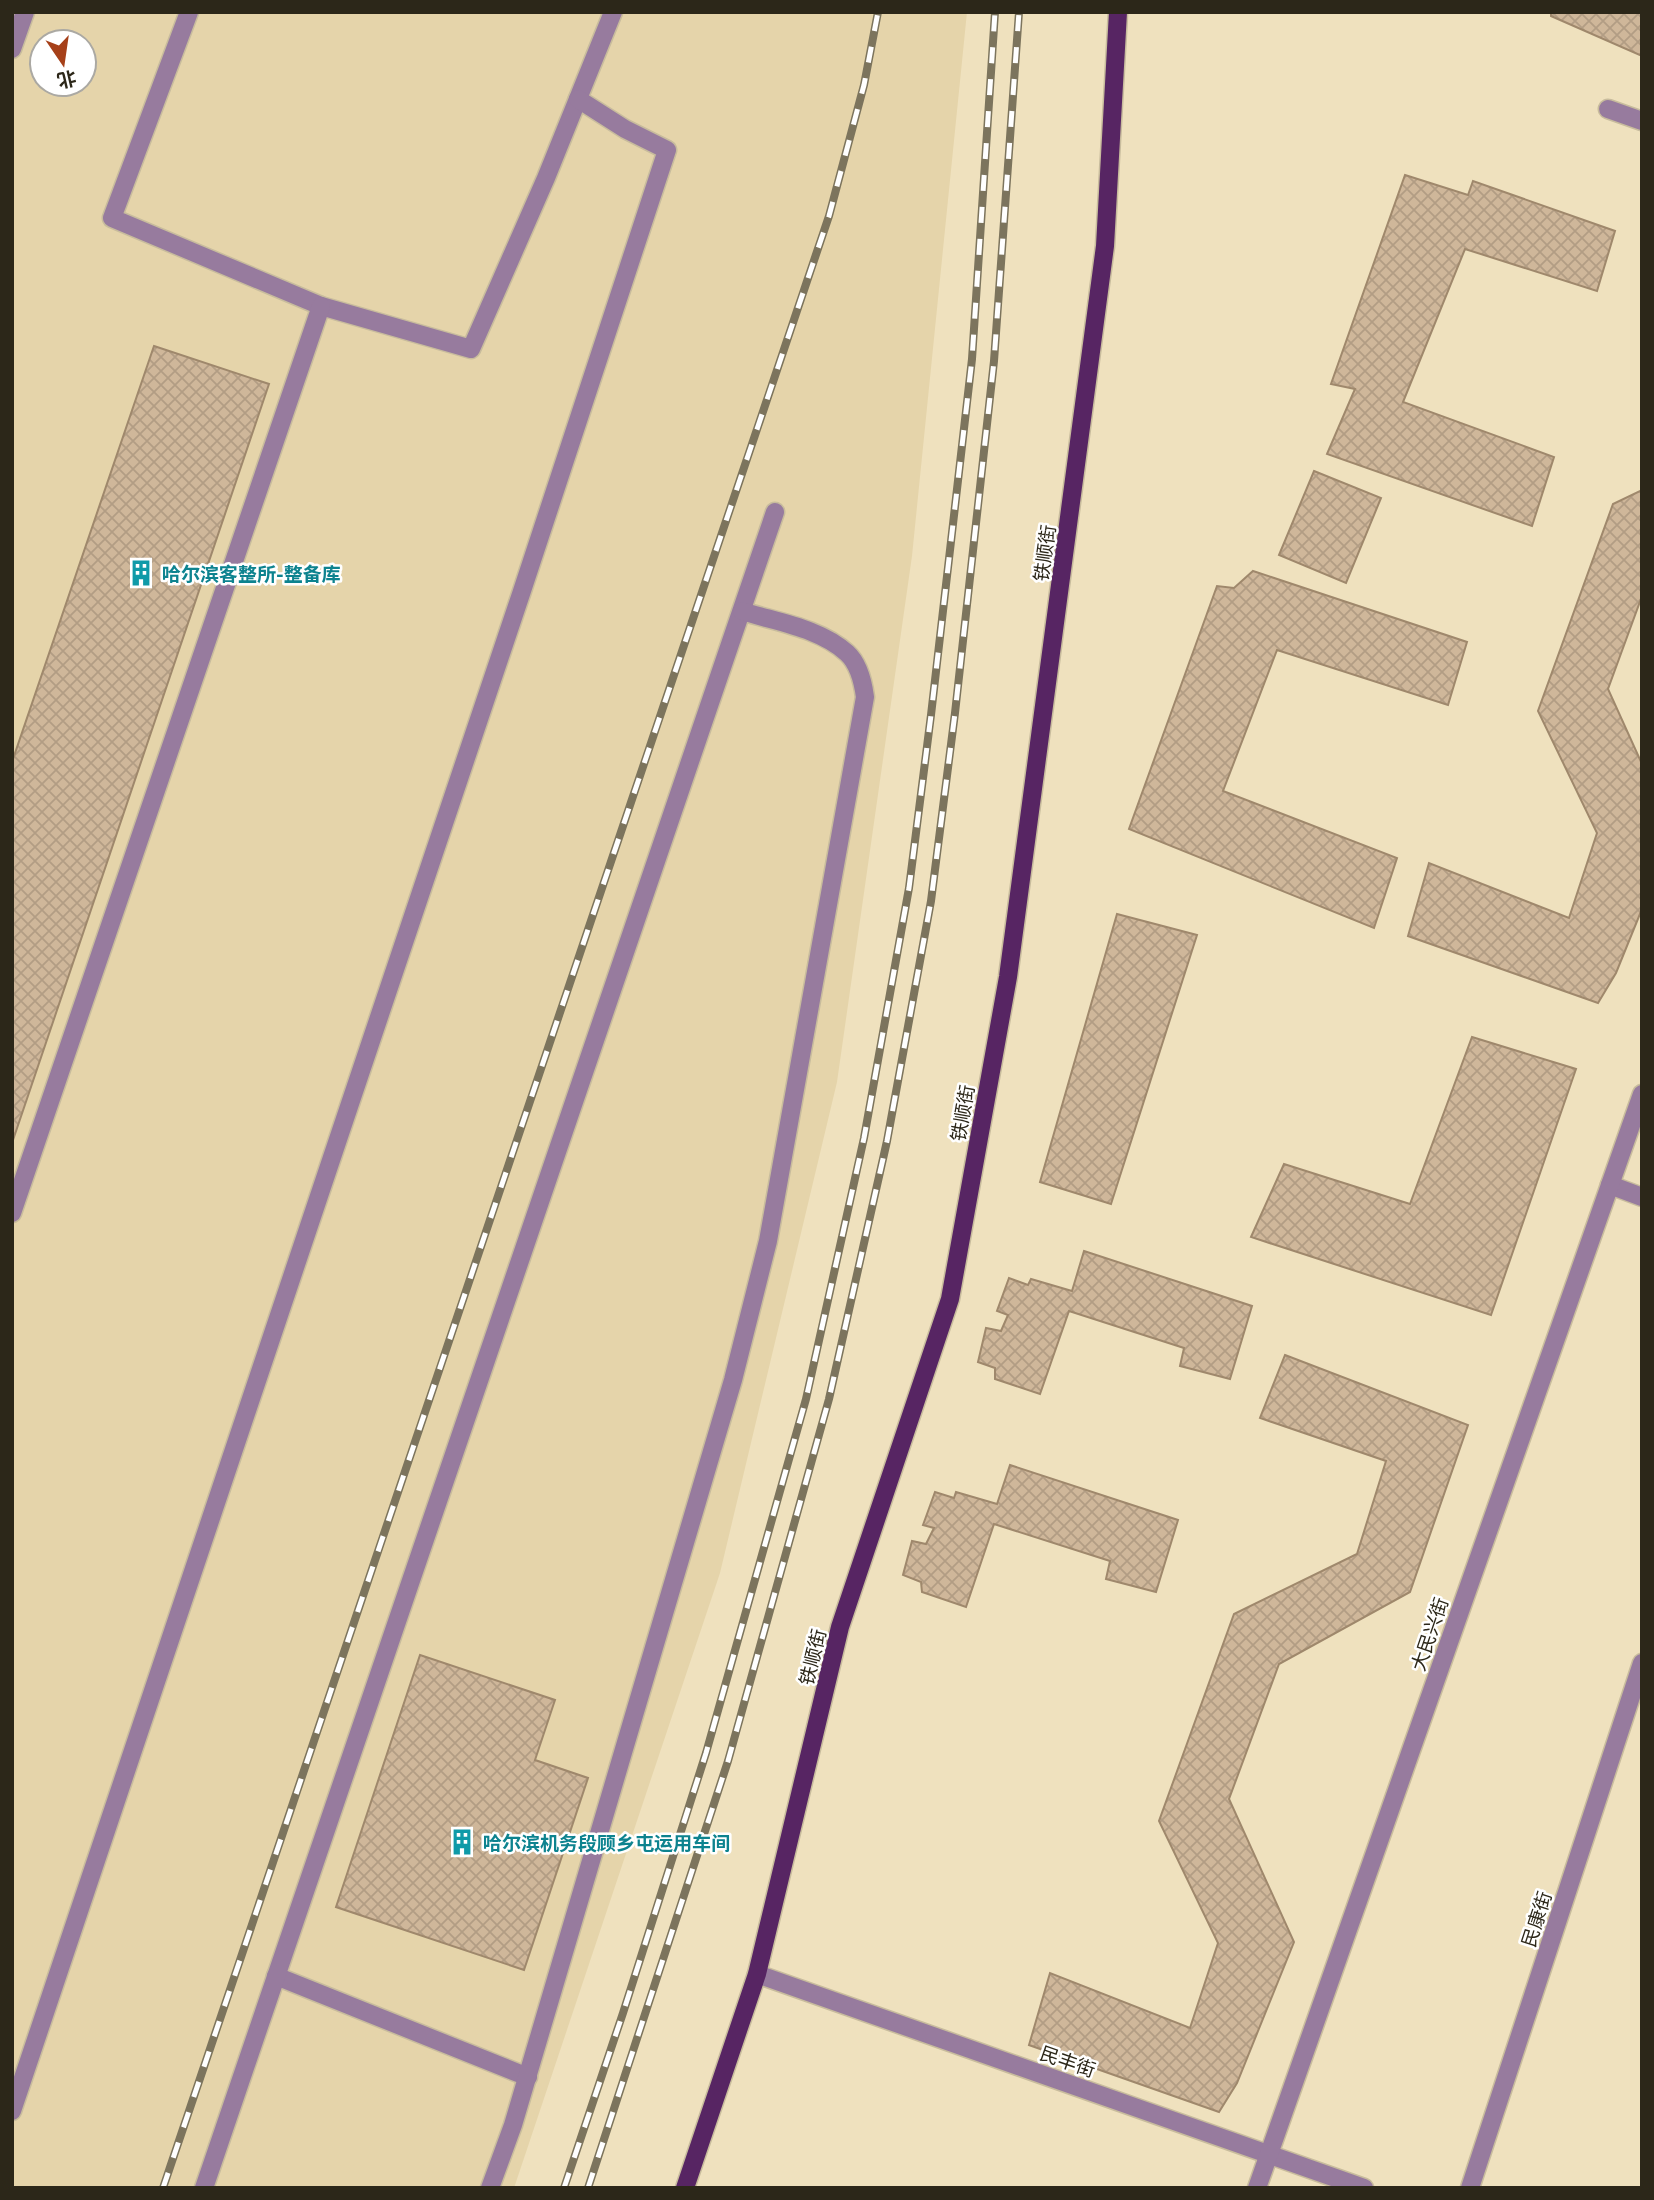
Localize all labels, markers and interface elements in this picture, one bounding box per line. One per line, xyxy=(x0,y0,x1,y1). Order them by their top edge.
north arrow xyxy=(28,28,98,98)
text: 北 xyxy=(54,64,79,96)
street label: 铁顺街 xyxy=(1026,523,1062,583)
building icon: 哈尔滨客整所-整备库 xyxy=(126,558,156,588)
place label: 哈尔滨客整所-整备库 xyxy=(162,559,341,588)
street label: 铁顺街 xyxy=(943,1082,981,1144)
street label: 大民兴街 xyxy=(1403,1593,1455,1675)
street label: 铁顺街 xyxy=(791,1626,833,1688)
building icon: 哈尔滨机务段顾乡屯运用车间 xyxy=(447,1827,477,1857)
place label: 哈尔滨机务段顾乡屯运用车间 xyxy=(483,1828,730,1857)
street label: 民康街 xyxy=(1513,1887,1559,1951)
street label: 民丰街 xyxy=(1036,2038,1100,2084)

